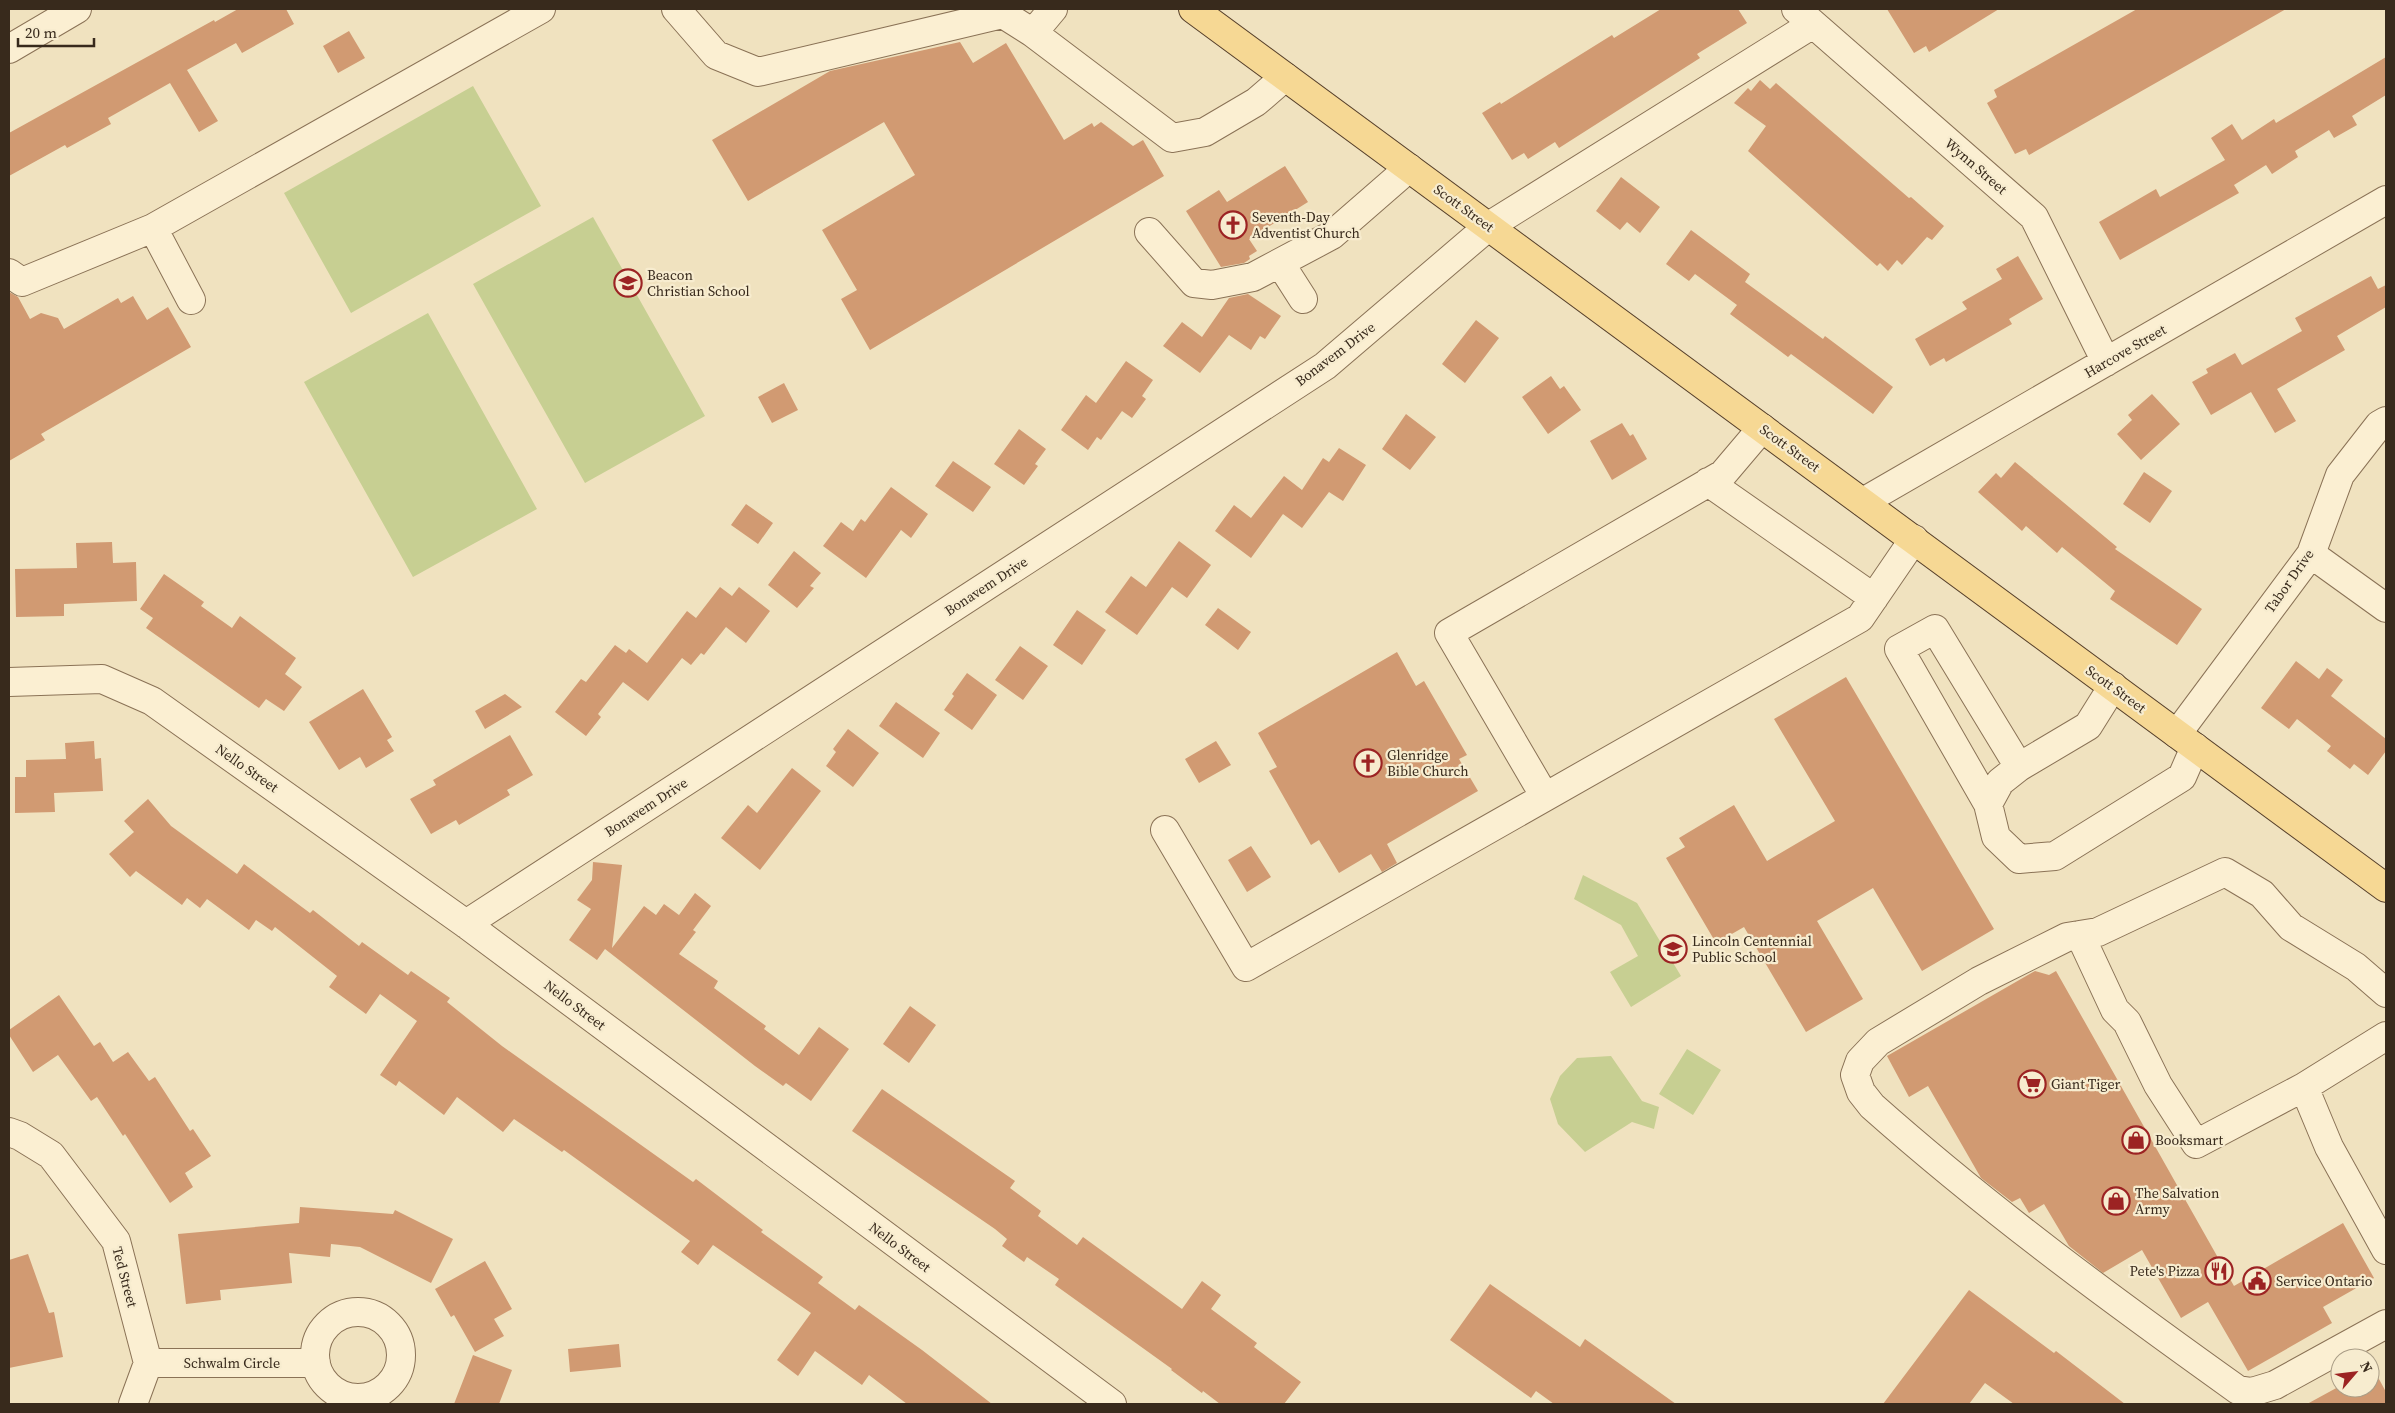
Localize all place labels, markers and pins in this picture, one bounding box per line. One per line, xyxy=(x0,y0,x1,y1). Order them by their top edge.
place label: Seventh-Day Adventist Church xyxy=(1252,207,1360,243)
church icon: Seventh-Day Adventist Church xyxy=(1218,210,1248,240)
place label: Beacon Christian School xyxy=(647,265,750,301)
school or university icon: Beacon Christian School xyxy=(613,268,643,298)
place label: Glenridge Bible Church xyxy=(1387,745,1469,781)
church icon: Glenridge Bible Church xyxy=(1353,748,1383,778)
place label: Lincoln Centennial Public School xyxy=(1692,931,1812,967)
school or university icon: Lincoln Centennial Public School xyxy=(1658,934,1688,964)
supermarket icon: Giant Tiger xyxy=(2017,1069,2047,1099)
place label: Giant Tiger xyxy=(2051,1074,2121,1094)
shop icon: Booksmart xyxy=(2121,1125,2151,1155)
place label: Booksmart xyxy=(2155,1130,2223,1150)
place label: The Salvation Army xyxy=(2135,1183,2220,1219)
shop icon: The Salvation Army xyxy=(2101,1186,2131,1216)
restaurant icon: Pete's Pizza xyxy=(2204,1256,2234,1286)
place label: Pete's Pizza xyxy=(2130,1261,2201,1281)
public building icon: Service Ontario xyxy=(2242,1266,2272,1296)
place label: Service Ontario xyxy=(2276,1271,2373,1291)

